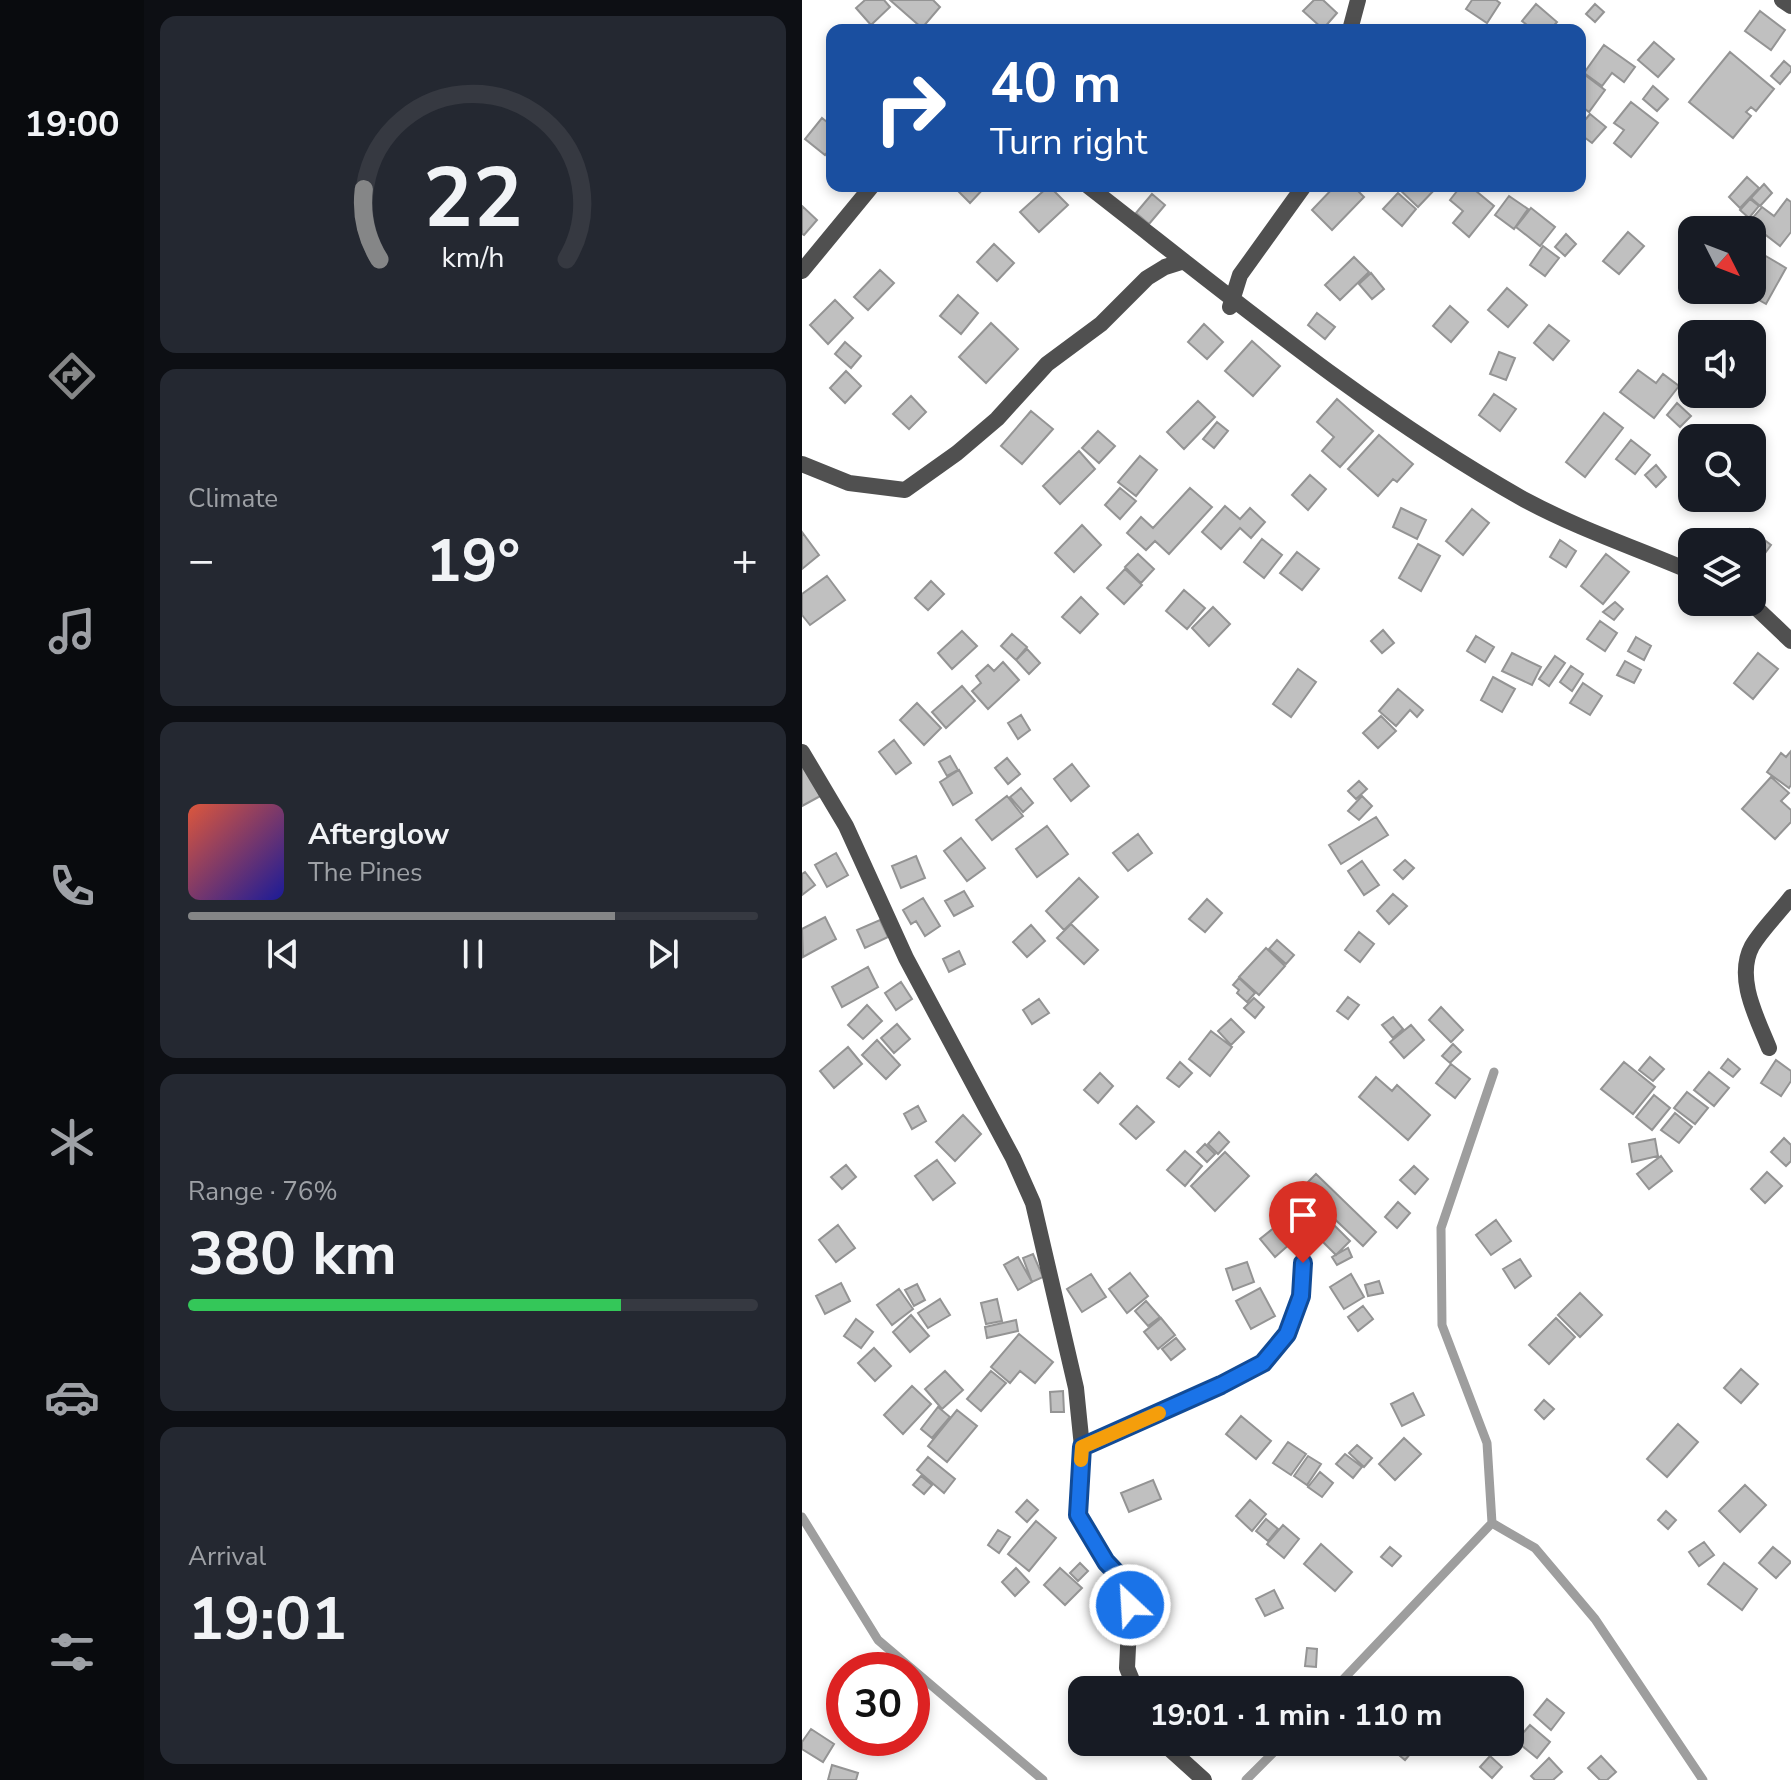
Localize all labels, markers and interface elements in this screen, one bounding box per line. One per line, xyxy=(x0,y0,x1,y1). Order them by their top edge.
text: 40 m xyxy=(990,45,1121,122)
icon: right xyxy=(858,56,962,160)
text: 19:00 xyxy=(24,100,120,149)
text: Turn right xyxy=(990,118,1147,167)
text: 22 xyxy=(423,142,523,255)
north arrow xyxy=(1678,216,1766,304)
map controls xyxy=(1678,216,1766,616)
text: km/h xyxy=(442,239,504,278)
button: sound xyxy=(1678,320,1766,408)
icon: directions xyxy=(44,348,100,404)
button: search xyxy=(1678,424,1766,512)
text: Climate xyxy=(188,481,278,516)
text: 19° xyxy=(426,520,520,602)
button: layers xyxy=(1678,528,1766,616)
text: − xyxy=(188,531,214,591)
text: + xyxy=(732,531,758,591)
icon: music xyxy=(44,603,100,659)
text: Afterglow xyxy=(308,814,449,855)
text: The Pines xyxy=(308,855,423,890)
icon: phone xyxy=(44,858,100,914)
icon: previous xyxy=(261,932,305,976)
icon: pause xyxy=(451,932,495,976)
icon: next xyxy=(641,932,685,976)
icon: climate xyxy=(44,1114,100,1170)
text: Range · 76% xyxy=(188,1174,338,1209)
pin xyxy=(1269,1181,1337,1263)
icon: arrive xyxy=(1281,1193,1325,1237)
text: 380 km xyxy=(188,1213,397,1295)
icon: car xyxy=(44,1369,100,1425)
text: Arrival xyxy=(188,1539,266,1574)
position arrow xyxy=(1088,1563,1172,1647)
text: 19:01 xyxy=(188,1578,347,1660)
icon: filters xyxy=(44,1624,100,1680)
speed limit sign: 30 xyxy=(826,1652,930,1756)
text: 19:01 · 1 min · 110 m xyxy=(1150,1695,1442,1736)

